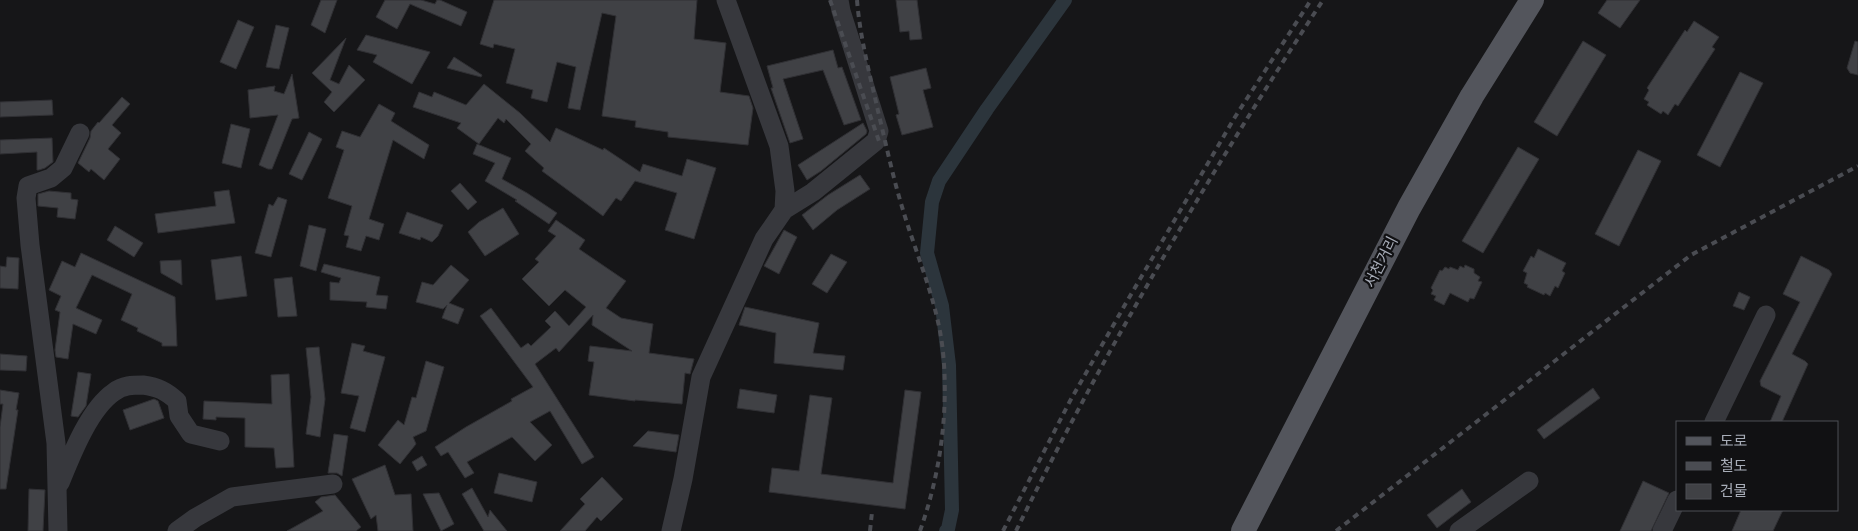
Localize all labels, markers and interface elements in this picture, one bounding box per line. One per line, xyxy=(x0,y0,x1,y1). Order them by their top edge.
street label: 서천거리 xyxy=(1360,233,1402,291)
legend xyxy=(1676,421,1838,511)
text: 도로 xyxy=(1720,432,1748,450)
text: 철도 xyxy=(1720,457,1748,475)
text: 건물 xyxy=(1720,482,1748,500)

